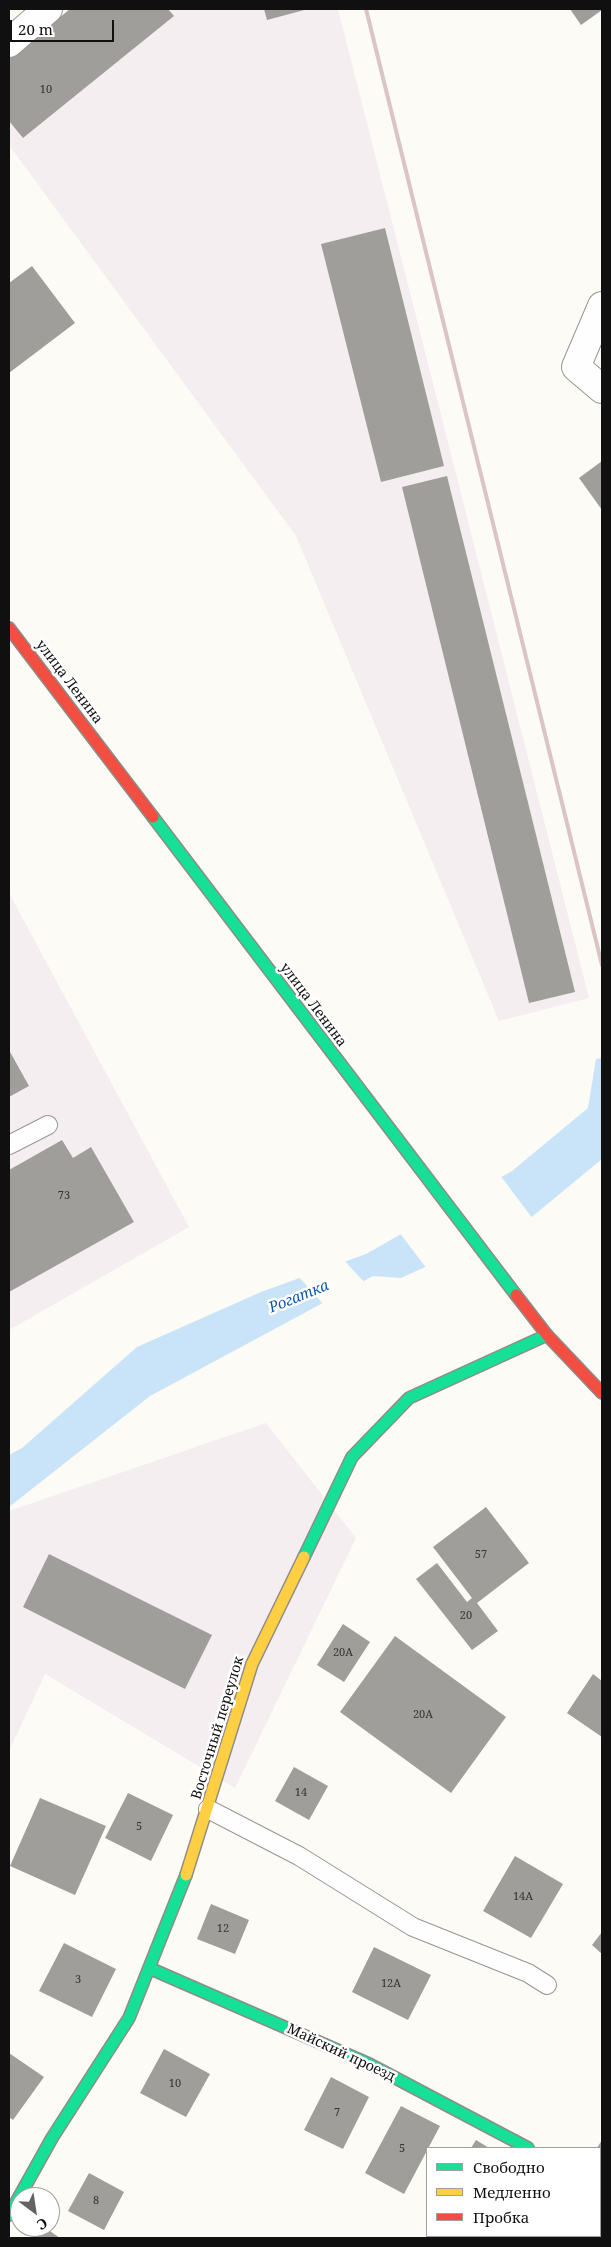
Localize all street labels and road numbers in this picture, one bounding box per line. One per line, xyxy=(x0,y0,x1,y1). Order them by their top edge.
street label: улица Ленина xyxy=(32,637,106,727)
street label: улица Ленина xyxy=(276,960,350,1050)
street label: Восточный переулок xyxy=(188,1655,248,1801)
street label: Майский проезд xyxy=(284,2021,398,2085)

